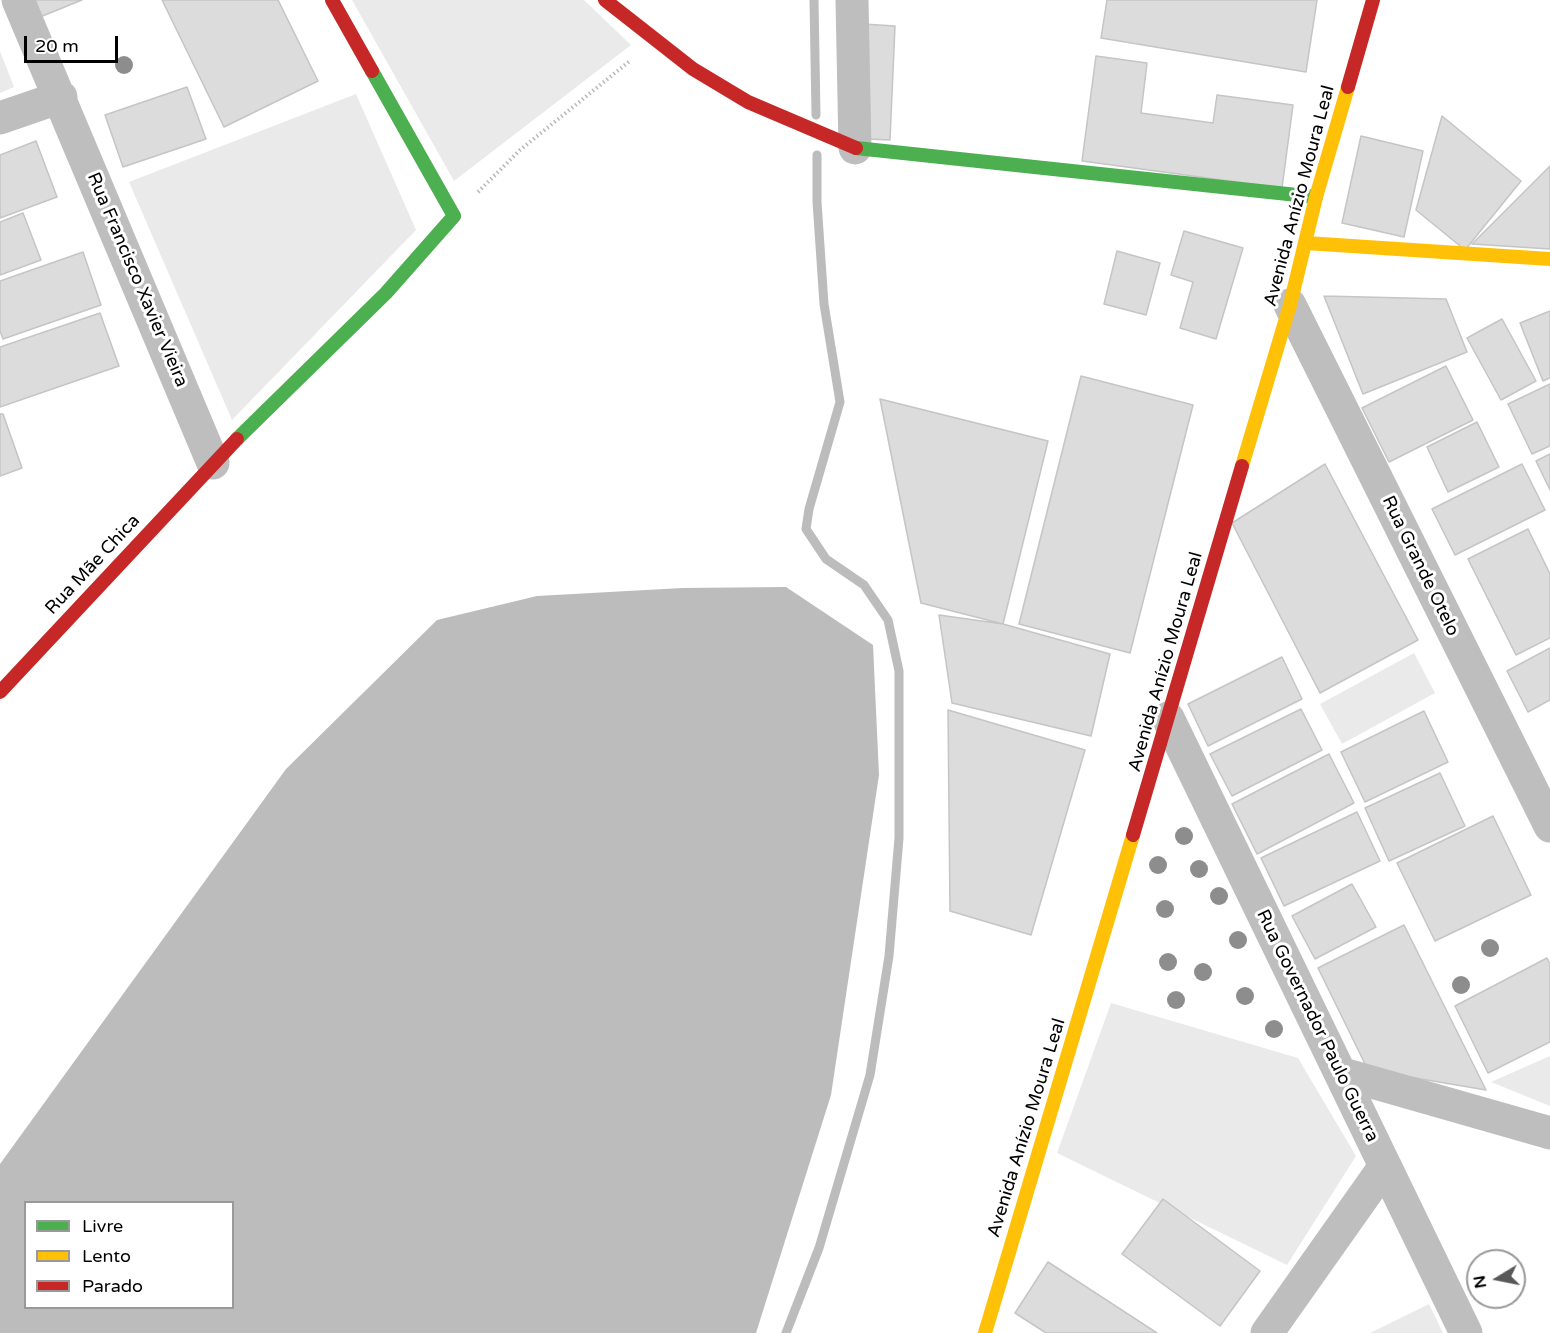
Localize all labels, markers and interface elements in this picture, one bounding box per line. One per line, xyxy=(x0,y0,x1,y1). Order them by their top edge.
scale bar xyxy=(27,24,122,62)
text: 20 m xyxy=(35,35,79,57)
street label: Avenida Anízio Moura Leal xyxy=(1260,83,1340,309)
street label: Rua Francisco Xavier Vieira xyxy=(82,169,192,391)
street label: Rua Grande Otelo xyxy=(1377,492,1463,640)
street label: Rua Mãe Chica xyxy=(41,511,145,619)
street label: Avenida Anízio Moura Leal xyxy=(1124,550,1208,774)
street label: Rua Governador Paulo Guerra xyxy=(1251,906,1383,1146)
street label: Avenida Anízio Moura Leal xyxy=(983,1016,1071,1240)
legend xyxy=(24,1201,234,1309)
text: Livre xyxy=(82,1215,123,1237)
text: Lento xyxy=(82,1245,131,1267)
north arrow xyxy=(1466,1249,1526,1309)
text: N xyxy=(1469,1274,1491,1290)
text: Parado xyxy=(82,1275,143,1297)

